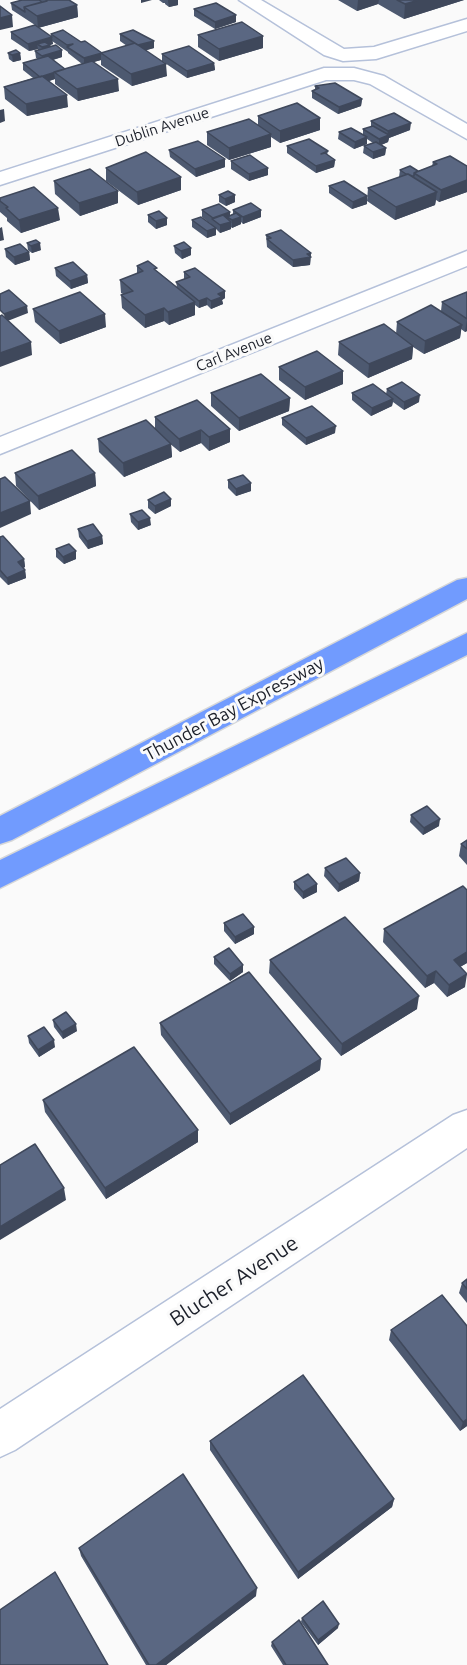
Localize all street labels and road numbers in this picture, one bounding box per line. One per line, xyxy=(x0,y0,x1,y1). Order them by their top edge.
street label: Dublin Avenue xyxy=(113,103,211,151)
street label: Carl Avenue xyxy=(193,329,275,375)
street label: Thunder Bay Expressway xyxy=(141,653,327,765)
street label: Blucher Avenue xyxy=(165,1230,303,1332)

